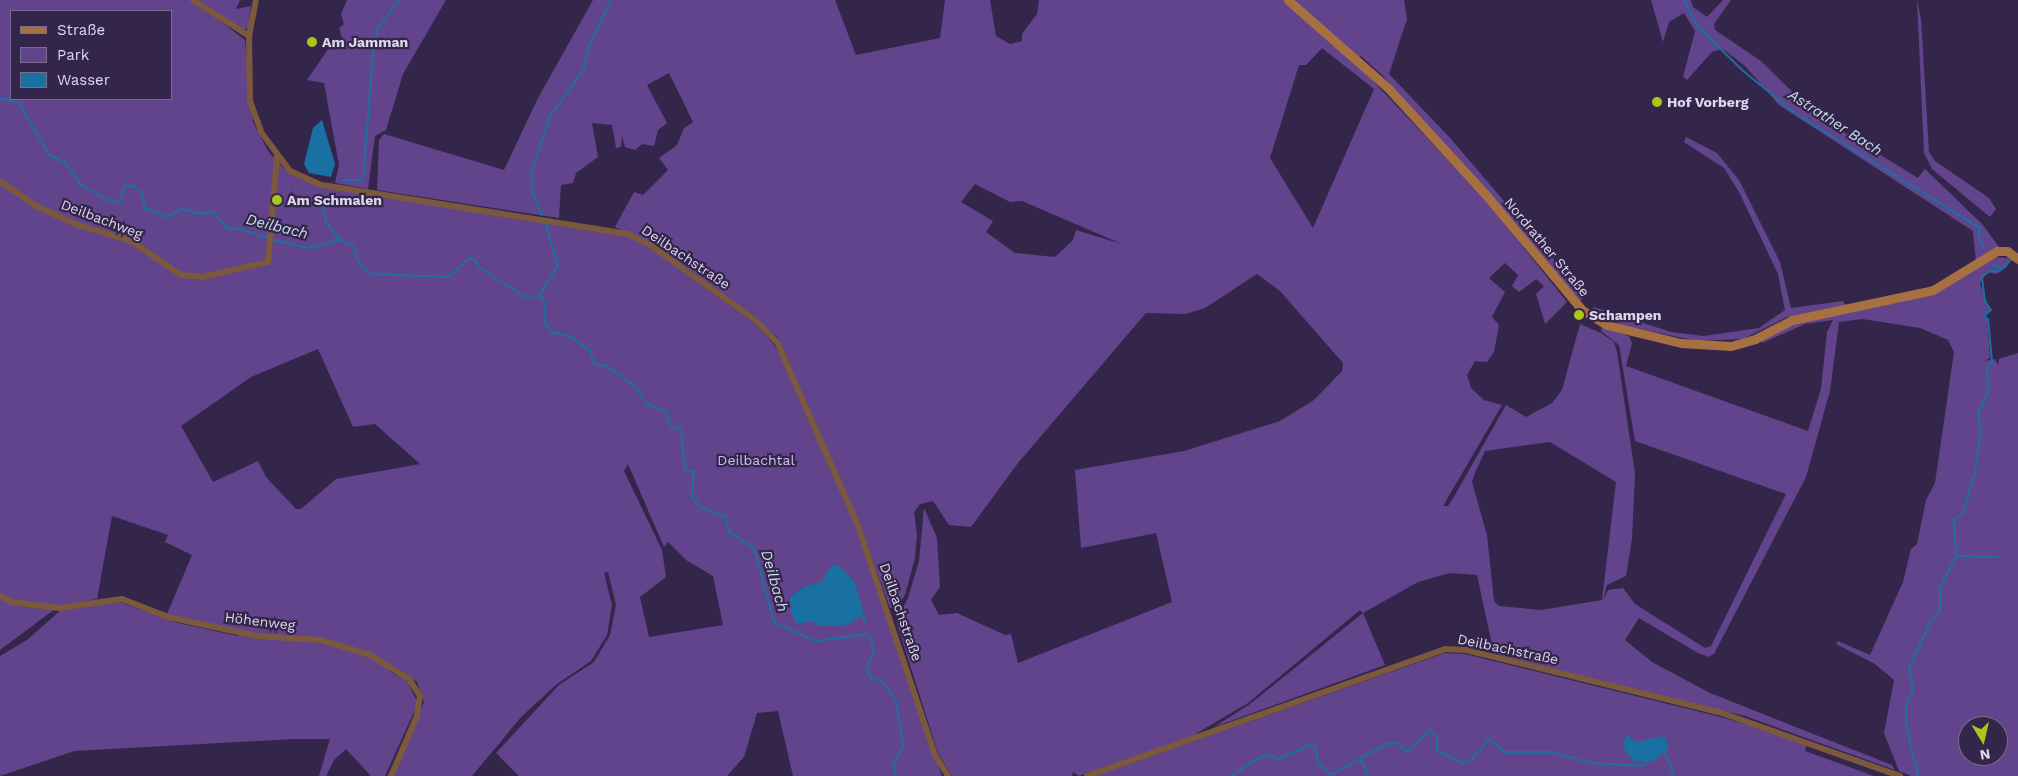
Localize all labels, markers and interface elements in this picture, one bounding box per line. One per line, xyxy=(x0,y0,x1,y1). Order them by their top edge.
legend xyxy=(10,10,172,100)
text: Straße xyxy=(57,21,105,39)
place label: Am Jamman xyxy=(322,34,408,50)
marker: Am Jamman xyxy=(306,36,318,48)
text: Park xyxy=(57,46,89,64)
text: Wasser xyxy=(57,71,110,89)
water label: Astrather Bach xyxy=(1785,86,1885,160)
place label: Hof Vorberg xyxy=(1667,94,1749,110)
marker: Hof Vorberg xyxy=(1651,96,1663,108)
place label: Am Schmalen xyxy=(287,192,382,208)
marker: Am Schmalen xyxy=(271,194,283,206)
street label: Nordrather Straße xyxy=(1501,194,1593,300)
street label: Deilbachweg xyxy=(59,196,145,242)
water label: Deilbach xyxy=(244,211,310,243)
street label: Deilbachstraße xyxy=(639,221,733,293)
place label: Schampen xyxy=(1589,307,1661,323)
marker: Schampen xyxy=(1573,309,1585,321)
park label: Deilbachtal xyxy=(717,452,795,468)
water label: Deilbach xyxy=(757,548,791,614)
street label: Deilbachstraße xyxy=(876,561,926,663)
street label: Höhenweg xyxy=(224,608,296,634)
street label: Deilbachstraße xyxy=(1456,630,1560,668)
north arrow xyxy=(1958,716,2008,766)
text: N xyxy=(1979,746,1992,764)

